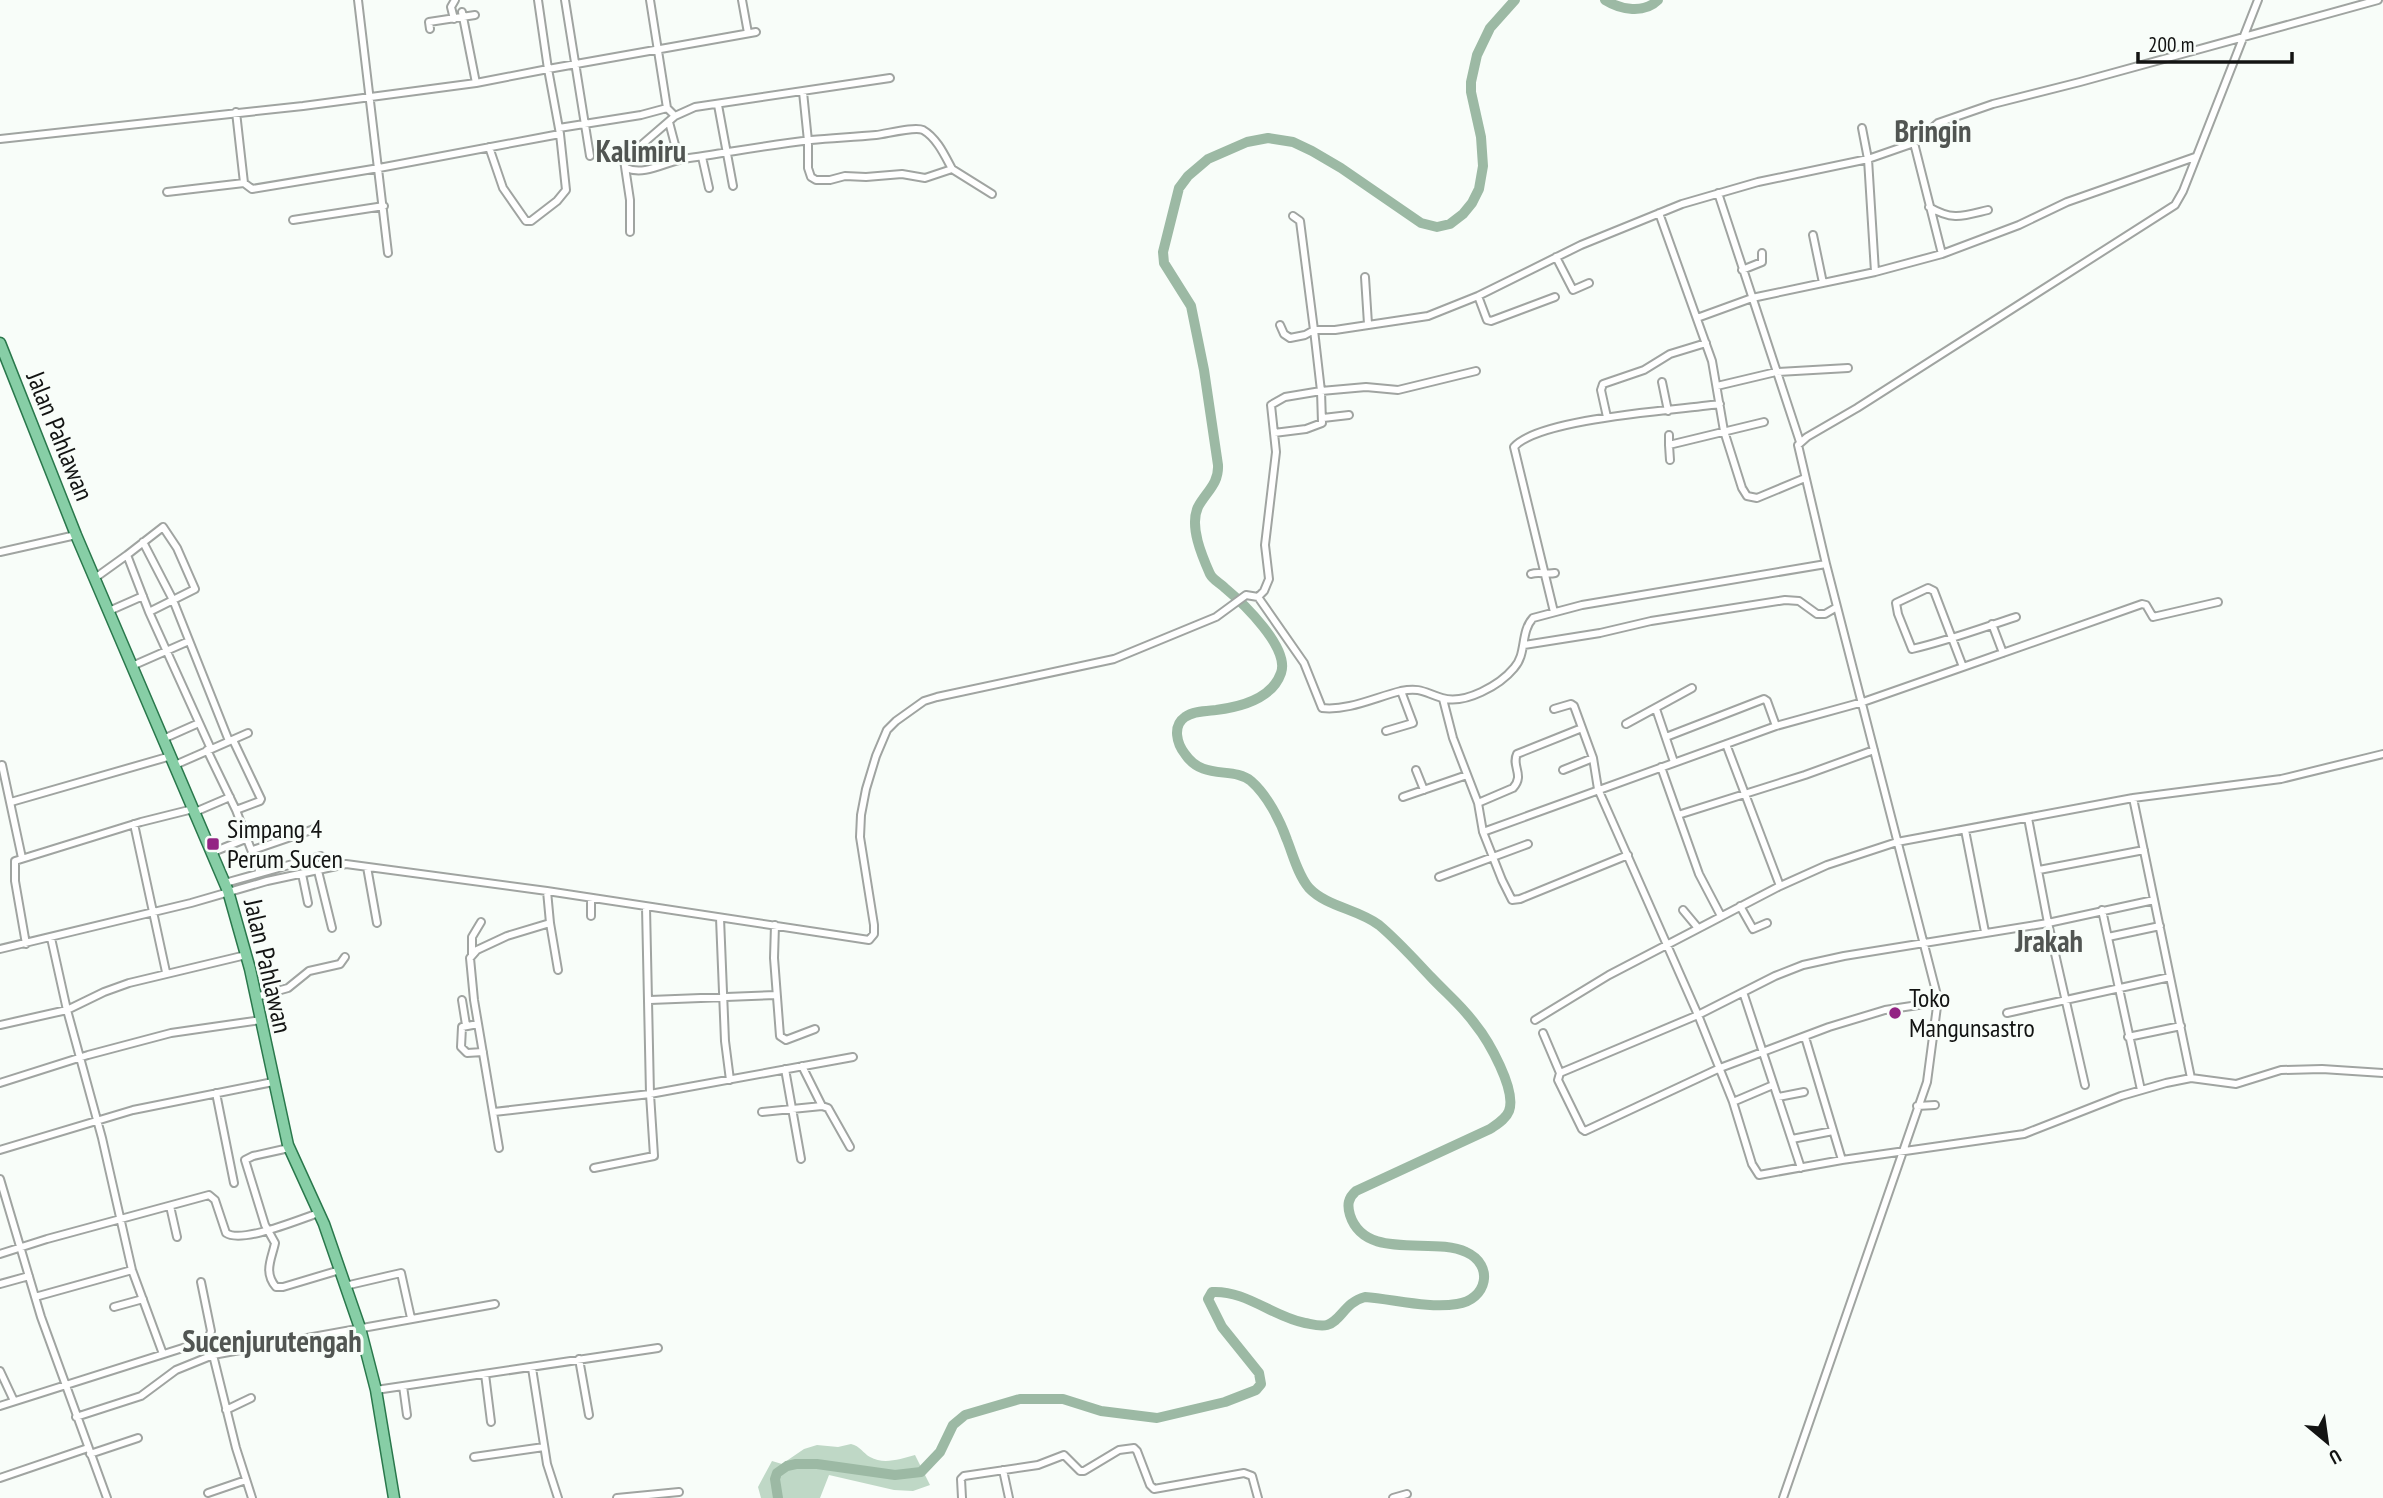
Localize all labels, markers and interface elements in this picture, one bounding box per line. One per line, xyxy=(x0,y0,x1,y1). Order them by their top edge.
scale bar xyxy=(2138,21,2292,65)
text: 200 m xyxy=(2148,31,2194,58)
district label: Bringin xyxy=(1894,111,1972,150)
district label: Kalimiru xyxy=(596,131,686,170)
street label: Jalan Pahlawan xyxy=(19,365,101,505)
place label: Simpang 4 Perum Sucen xyxy=(227,812,343,875)
marker: Simpang 4 Perum Sucen xyxy=(205,836,221,852)
street label: Jalan Pahlawan xyxy=(237,895,300,1036)
district label: Jrakah xyxy=(2014,921,2083,960)
place label: Toko Mangunsastro xyxy=(1909,981,2035,1044)
marker: Toko Mangunsastro xyxy=(1887,1005,1903,1021)
district label: Sucenjurutengah xyxy=(182,1321,362,1360)
north arrow xyxy=(2292,1407,2362,1477)
text: U xyxy=(2325,1444,2345,1470)

